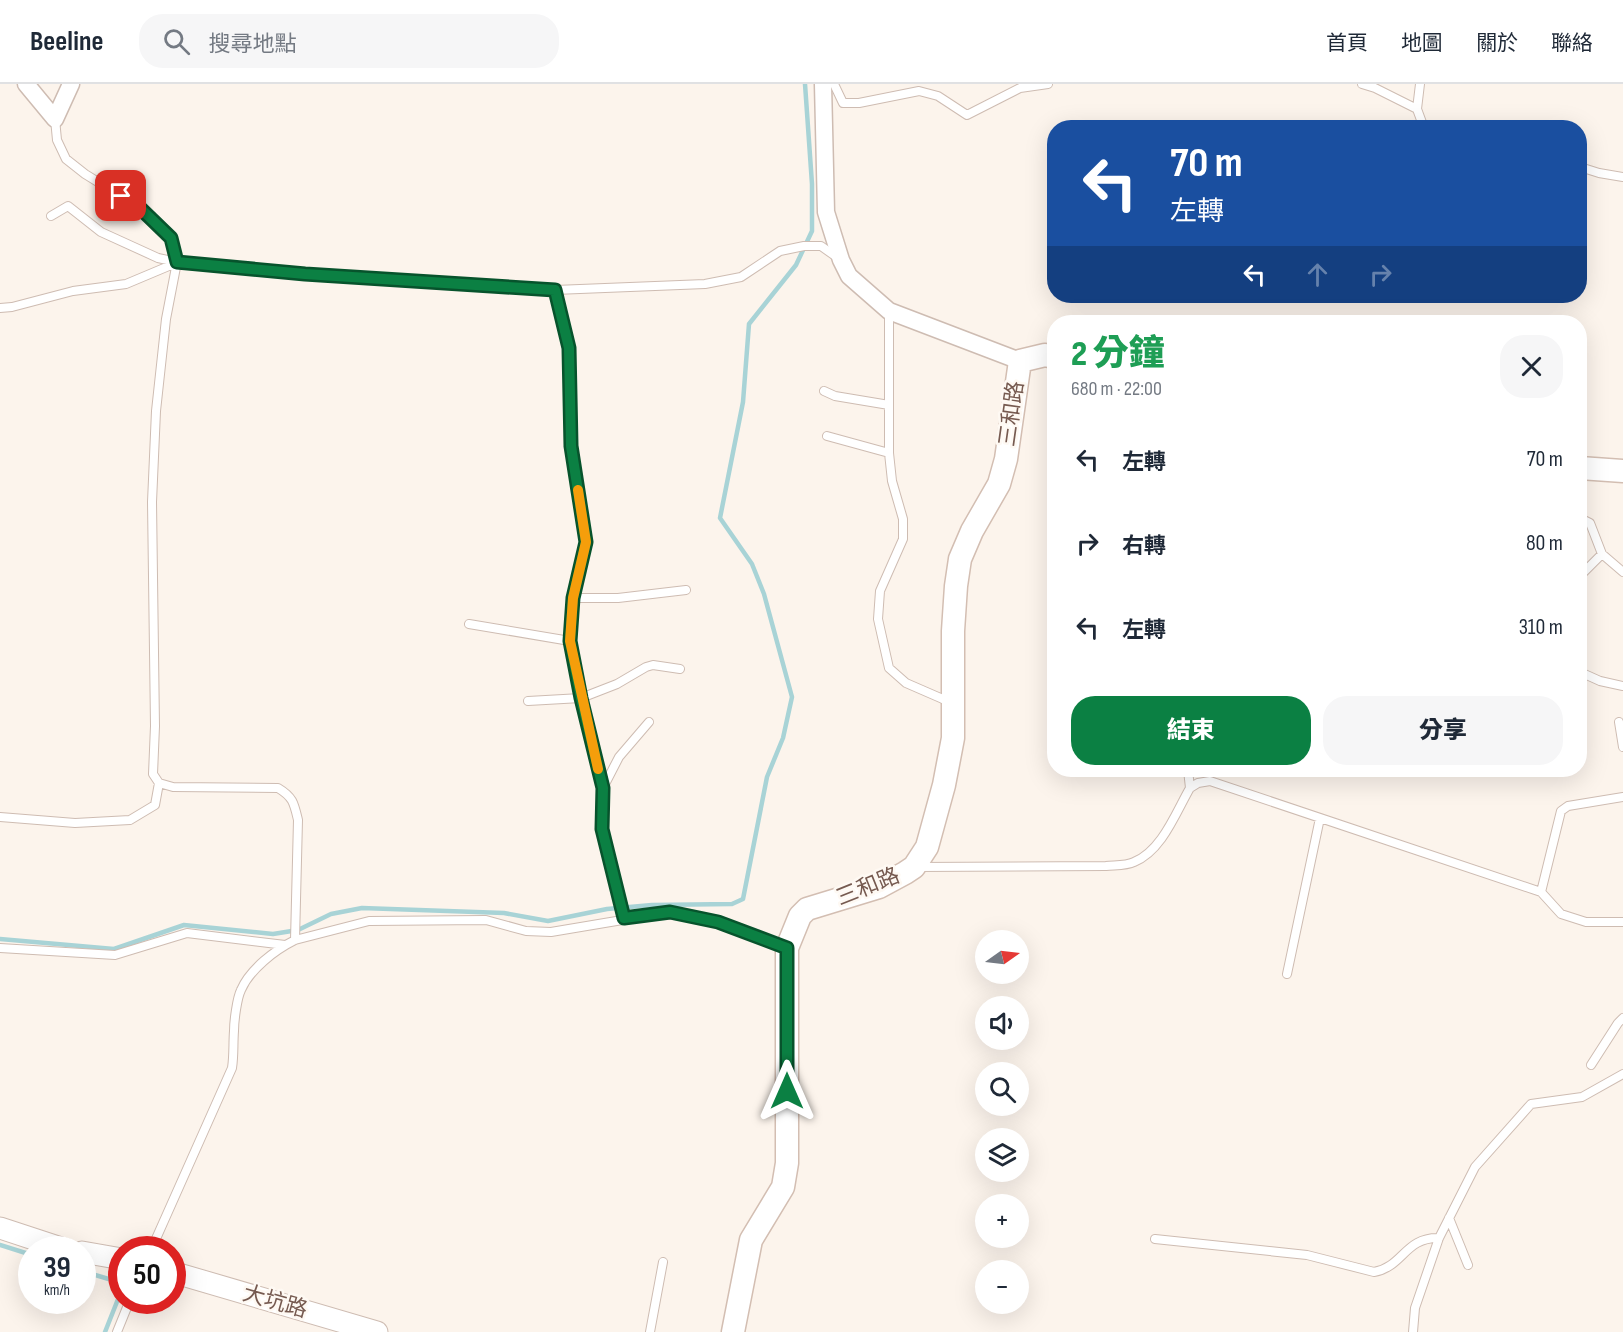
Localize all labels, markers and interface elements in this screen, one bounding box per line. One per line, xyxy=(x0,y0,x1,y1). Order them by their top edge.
search box xyxy=(139,14,559,68)
text: Beeline xyxy=(30,25,103,58)
icon: search xyxy=(160,25,193,58)
text: 搜尋地點 xyxy=(208,31,296,58)
text: 首頁 xyxy=(1326,31,1368,56)
text: 地圖 xyxy=(1401,31,1443,56)
text: 關於 xyxy=(1476,31,1518,56)
text: 聯絡 xyxy=(1551,31,1593,56)
text: 70 m xyxy=(1170,138,1243,189)
icon: left xyxy=(1071,144,1149,222)
pin xyxy=(95,170,146,221)
icon: arrive xyxy=(104,179,137,212)
text: 左轉 xyxy=(1170,196,1224,228)
icon: left xyxy=(1238,258,1271,291)
icon: ahead xyxy=(1301,258,1334,291)
icon: right xyxy=(1364,258,1397,291)
text: 2 分鐘 xyxy=(1071,333,1165,376)
button: close xyxy=(1500,335,1563,398)
text: 680 m · 22:00 xyxy=(1071,377,1162,401)
street label: 三和路 xyxy=(994,379,1030,449)
icon: left xyxy=(1071,443,1104,476)
text: 70 m xyxy=(1527,446,1563,473)
text: 左轉 xyxy=(1122,449,1166,476)
icon: right xyxy=(1071,527,1104,560)
text: 80 m xyxy=(1526,530,1563,557)
text: 右轉 xyxy=(1122,533,1166,560)
icon: left xyxy=(1071,611,1104,644)
text: 310 m xyxy=(1519,614,1563,641)
text: 左轉 xyxy=(1122,617,1166,644)
button: 結束 xyxy=(1071,696,1311,765)
button: 分享 xyxy=(1323,696,1563,765)
street label: 三和路 xyxy=(832,862,904,912)
north arrow xyxy=(975,930,1029,984)
map controls xyxy=(975,930,1029,1314)
button: sound xyxy=(975,996,1029,1050)
position arrow xyxy=(755,1059,819,1123)
button: search xyxy=(975,1062,1029,1116)
button: layers xyxy=(975,1128,1029,1182)
button: + xyxy=(975,1194,1029,1248)
speed limit sign: 50 xyxy=(108,1236,186,1314)
text: 39 xyxy=(43,1250,71,1286)
button: − xyxy=(975,1260,1029,1314)
street label: 大坑路 xyxy=(240,1280,310,1324)
text: km/h xyxy=(44,1281,70,1300)

